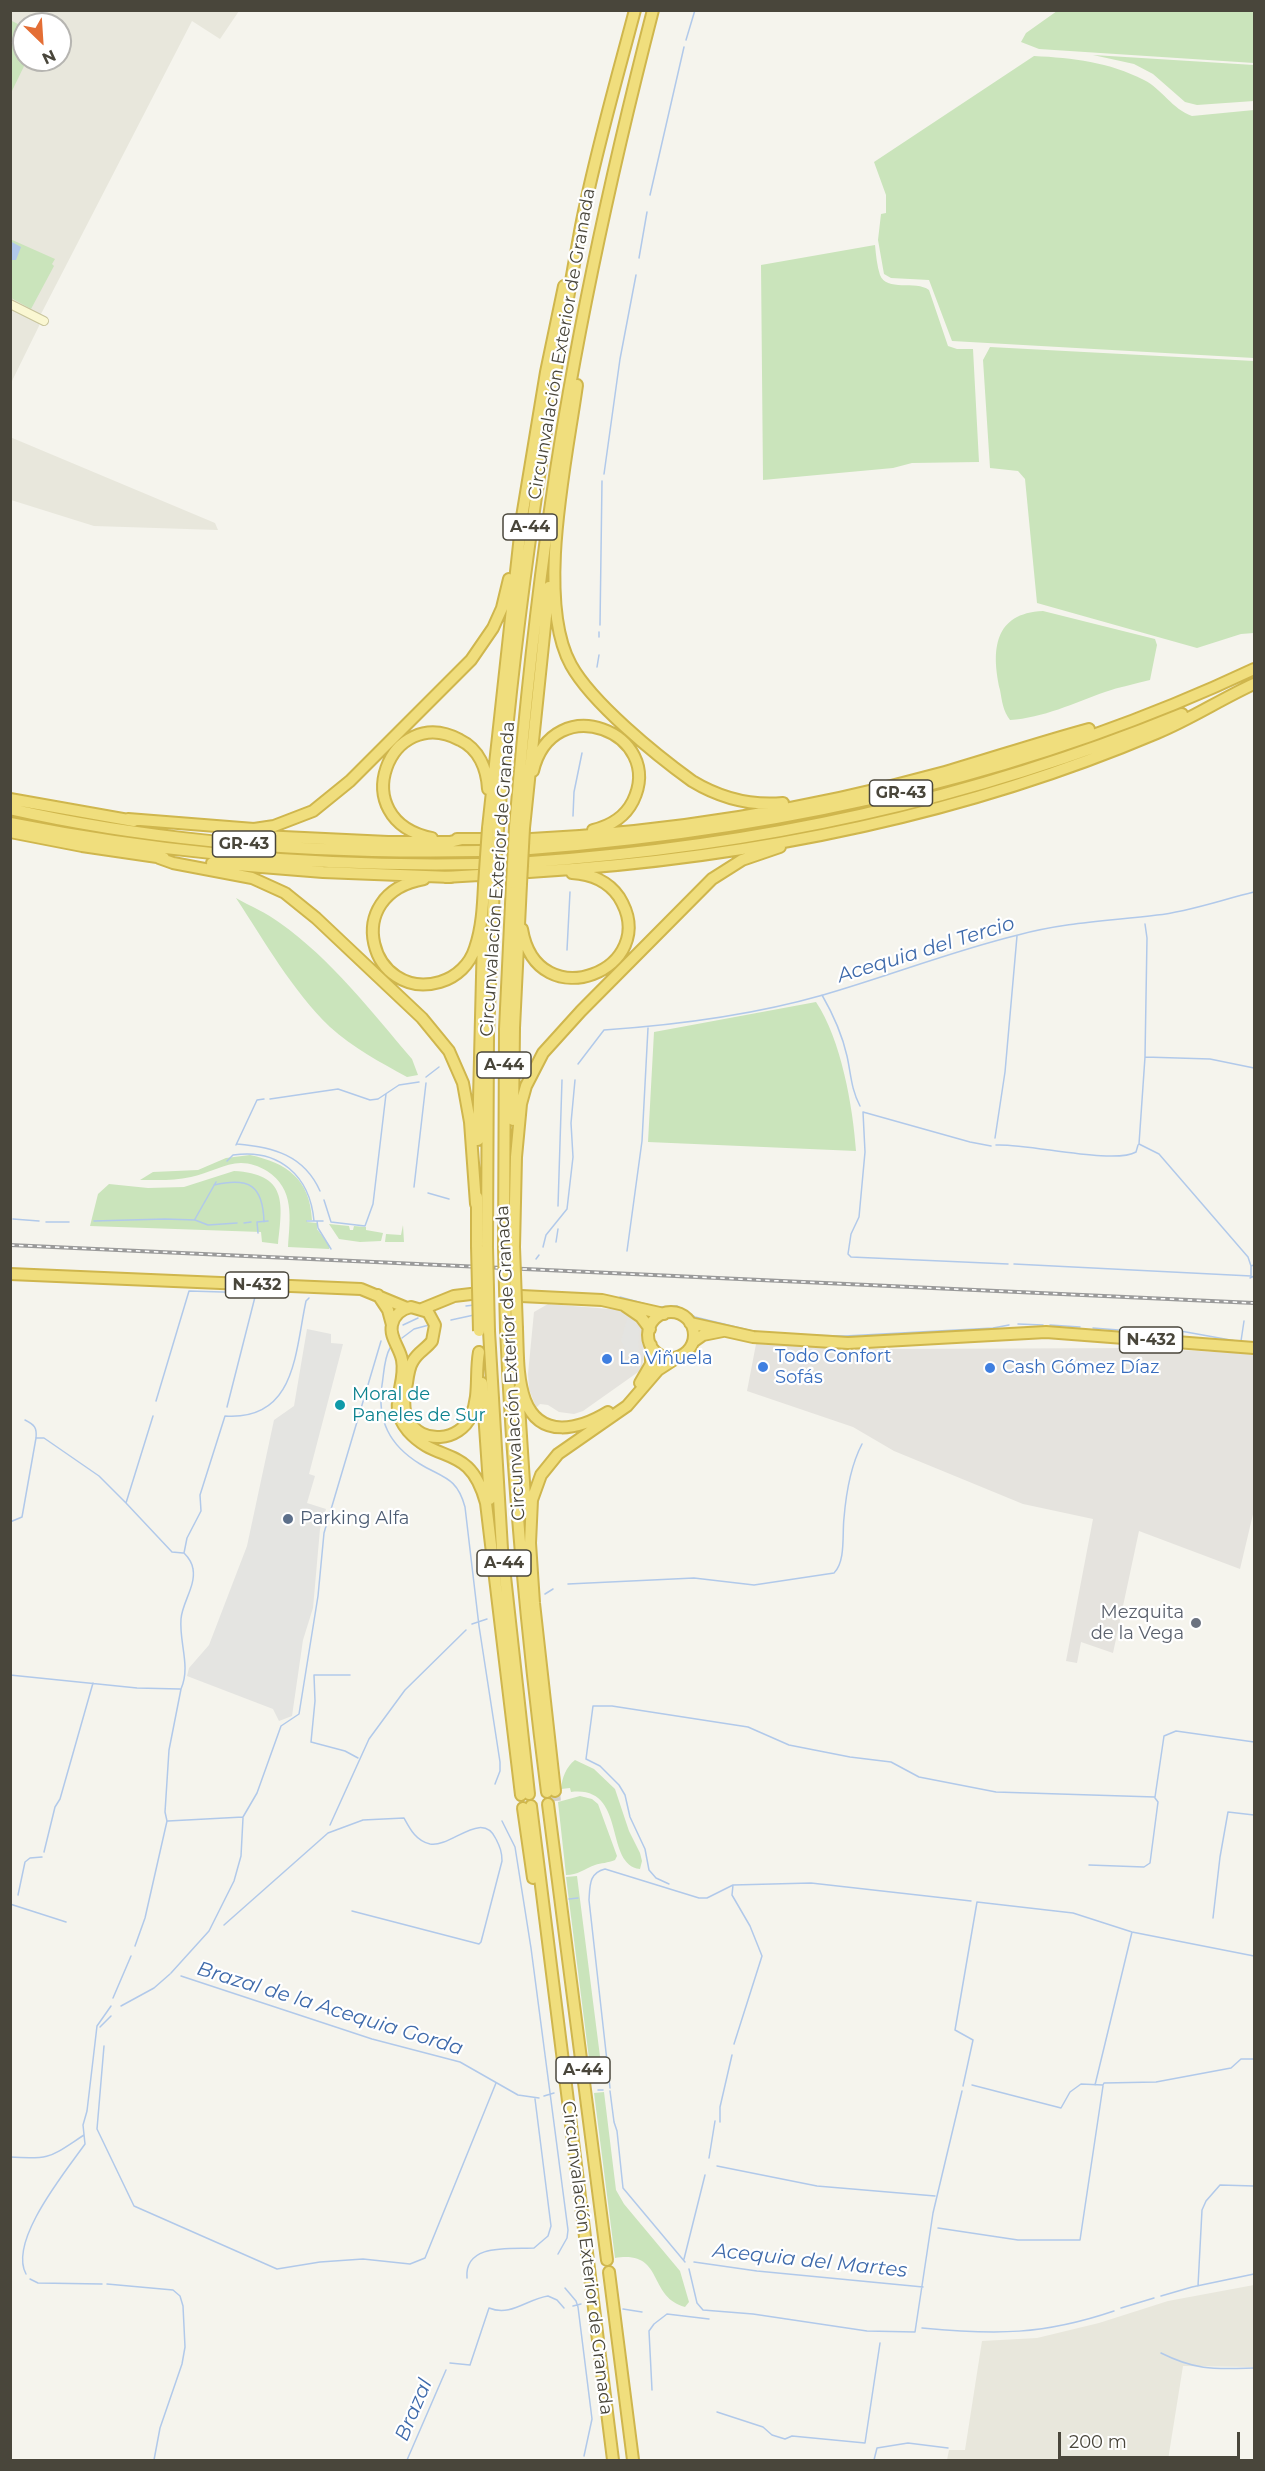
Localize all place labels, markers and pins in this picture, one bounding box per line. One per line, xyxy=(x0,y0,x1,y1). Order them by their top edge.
place label: Todo Confort Sofás xyxy=(775,1346,892,1388)
place label: La Viñuela xyxy=(619,1348,713,1370)
marker: La Viñuela xyxy=(600,1352,614,1366)
place label: Cash Gómez Díaz xyxy=(1002,1357,1159,1379)
marker: Todo Confort Sofás xyxy=(756,1360,770,1374)
marker: Cash Gómez Díaz xyxy=(983,1361,997,1375)
place label: Moral de Paneles de Sur xyxy=(352,1384,486,1426)
marker: Moral de Paneles de Sur xyxy=(333,1398,347,1412)
place label: Parking Alfa xyxy=(300,1508,409,1530)
marker: Parking Alfa xyxy=(281,1512,295,1526)
place label: Mezquita de la Vega xyxy=(1091,1602,1184,1644)
marker: Mezquita de la Vega xyxy=(1189,1616,1203,1630)

